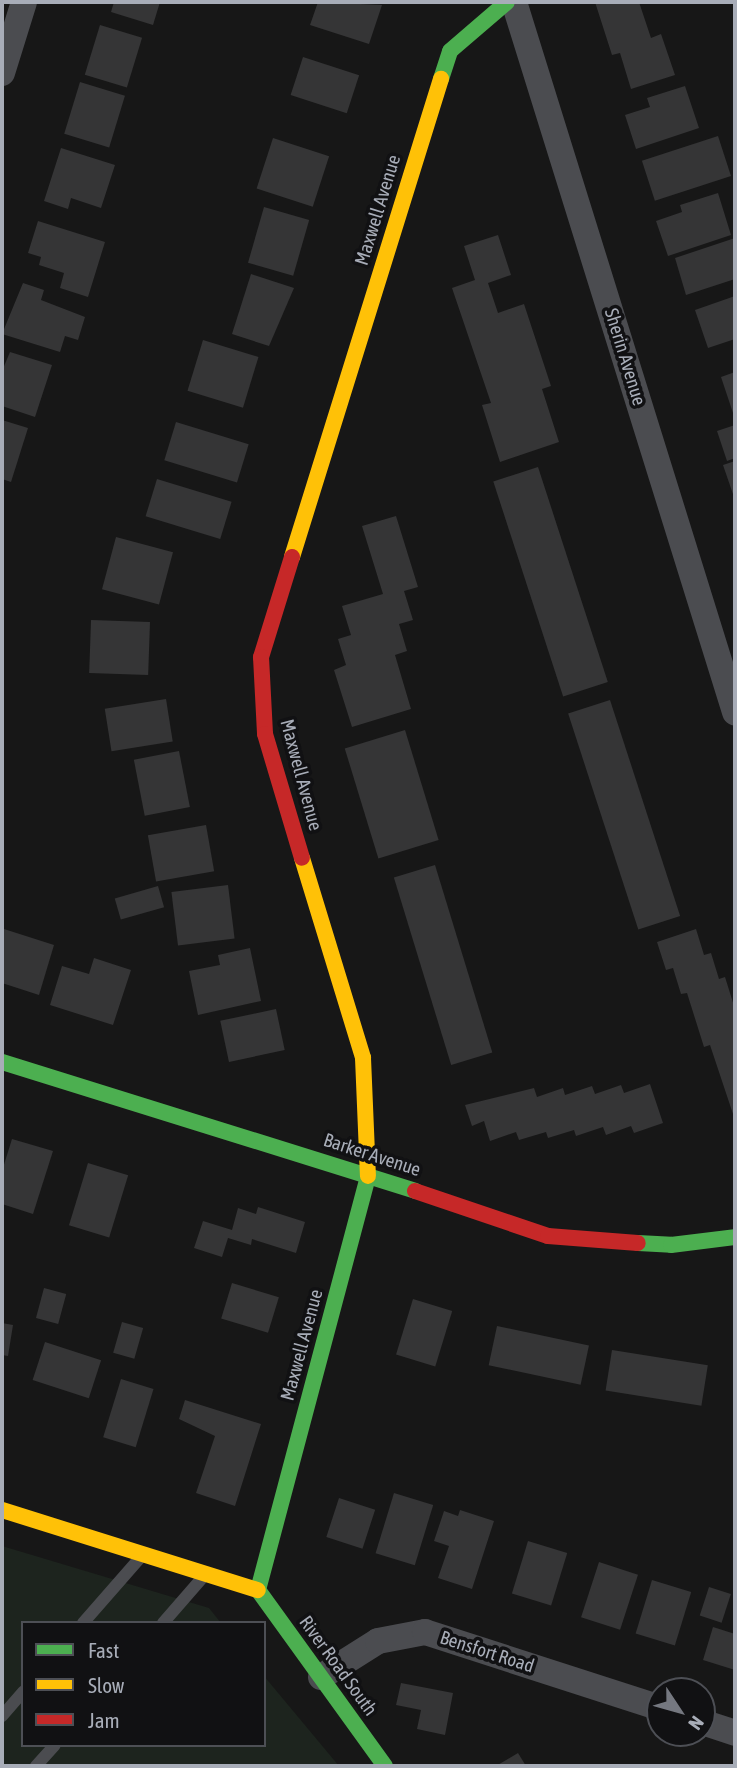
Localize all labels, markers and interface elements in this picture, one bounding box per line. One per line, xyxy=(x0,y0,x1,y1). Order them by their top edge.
street label: Maxwell Avenue xyxy=(350,152,406,268)
street label: Sherin Avenue xyxy=(599,306,651,408)
street label: Maxwell Avenue xyxy=(275,717,327,833)
street label: Barker Avenue xyxy=(321,1129,423,1181)
street label: Maxwell Avenue xyxy=(276,1287,328,1403)
street label: River Road South xyxy=(294,1612,382,1720)
legend xyxy=(21,1621,266,1747)
street label: Bensfort Road xyxy=(437,1626,537,1678)
text: Fast xyxy=(88,1638,119,1662)
text: Slow xyxy=(88,1673,124,1697)
north arrow xyxy=(646,1677,716,1747)
text: Jam xyxy=(88,1708,120,1732)
text: N xyxy=(684,1712,709,1734)

